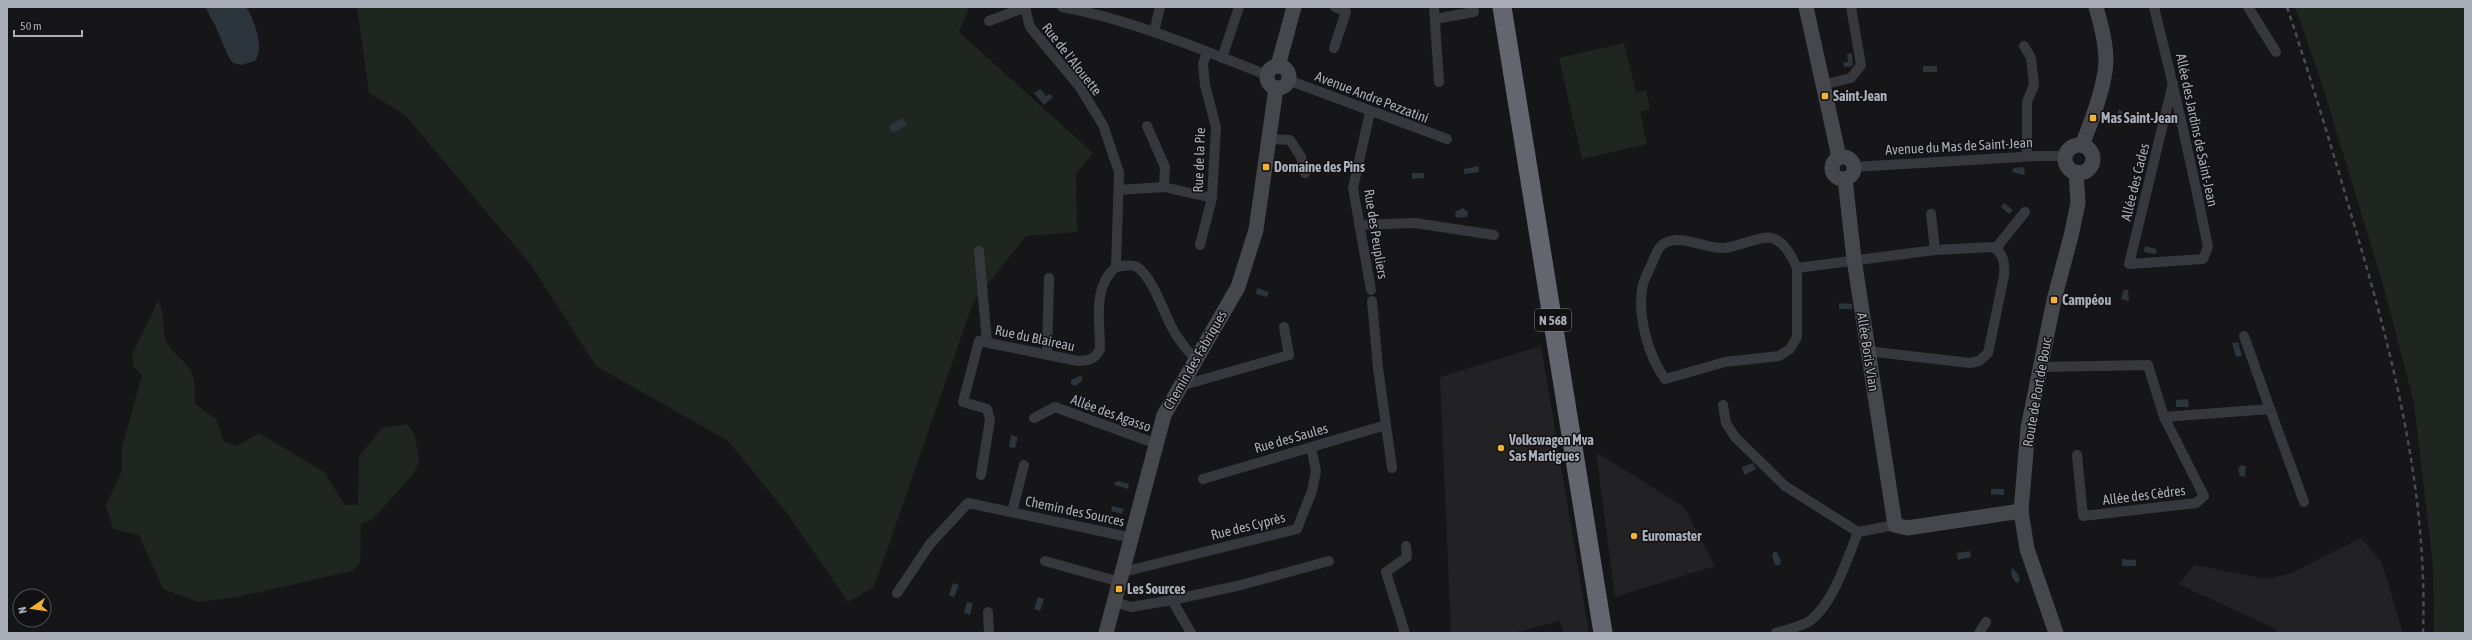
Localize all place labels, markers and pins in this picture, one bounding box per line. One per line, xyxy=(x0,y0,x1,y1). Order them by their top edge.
place label: Saint-Jean xyxy=(1833,88,1887,104)
marker: Saint-Jean xyxy=(1820,91,1830,101)
place label: Mas Saint-Jean xyxy=(2101,110,2178,126)
marker: Mas Saint-Jean xyxy=(2088,113,2098,123)
place label: Domaine des Pins xyxy=(1274,159,1365,175)
marker: Domaine des Pins xyxy=(1261,162,1271,172)
place label: Campéou xyxy=(2062,292,2111,308)
marker: Campéou xyxy=(2049,295,2059,305)
place label: Volkswagen Mva Sas Martigues xyxy=(1508,432,1594,464)
marker: Volkswagen Mva Sas Martigues xyxy=(1496,443,1506,453)
place label: Euromaster xyxy=(1642,528,1702,544)
marker: Euromaster xyxy=(1629,531,1639,541)
place label: Les Sources xyxy=(1127,581,1186,597)
marker: Les Sources xyxy=(1114,584,1124,594)

